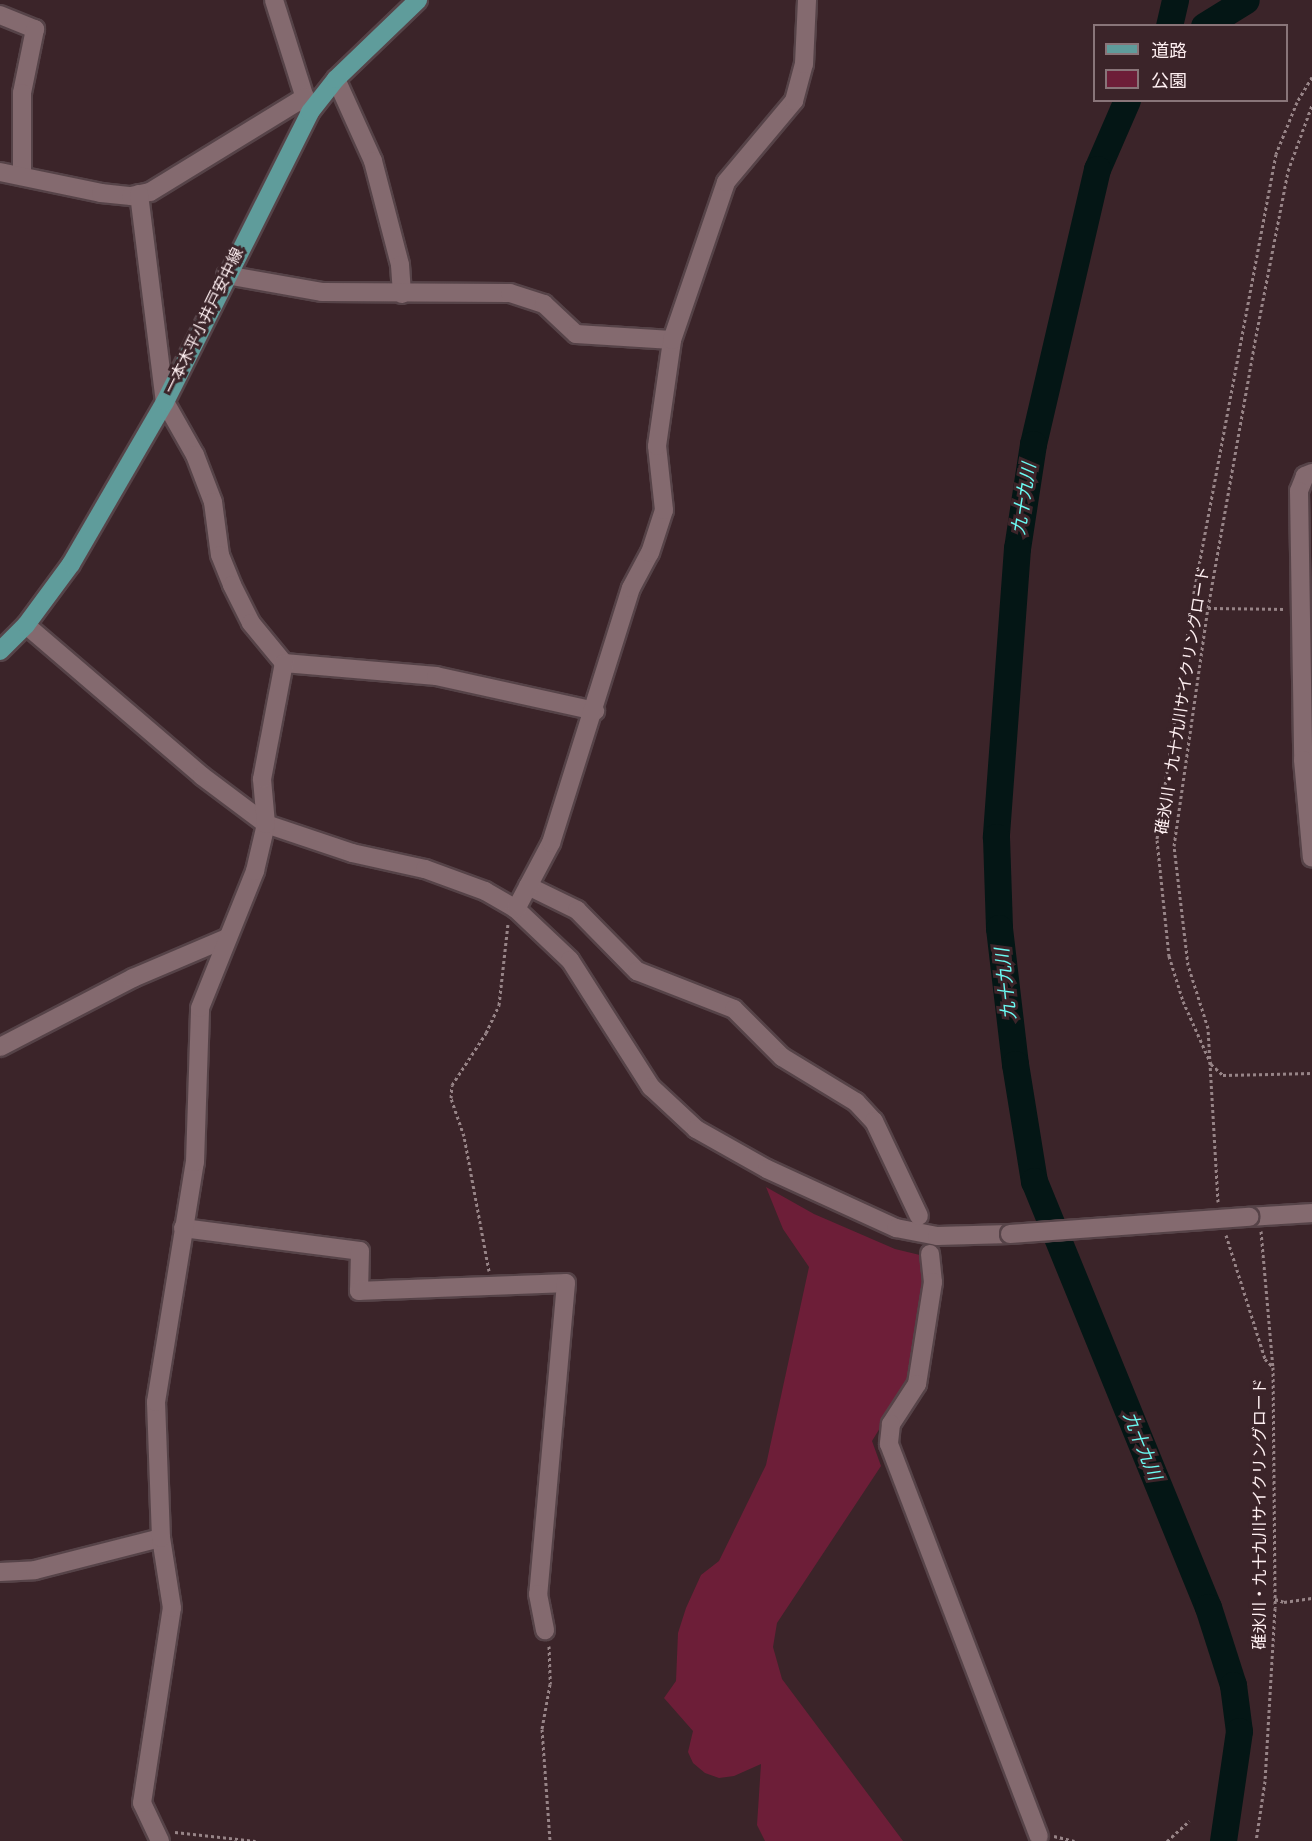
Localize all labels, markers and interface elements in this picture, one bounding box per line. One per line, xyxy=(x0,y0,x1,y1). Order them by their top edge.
legend xyxy=(1093,24,1288,102)
text: 道路 xyxy=(1151,40,1187,62)
text: 公園 xyxy=(1151,70,1187,92)
street label: 一本木平小井戸安中線 xyxy=(160,245,248,397)
water label: 九十九川 xyxy=(1008,462,1040,536)
street label: 碓氷川・九十九川サイクリングロード xyxy=(1152,564,1214,836)
water label: 九十九川 xyxy=(991,947,1021,1021)
street label: 碓氷川・九十九川サイクリングロード xyxy=(1250,1378,1270,1650)
water label: 九十九川 xyxy=(1119,1409,1165,1483)

